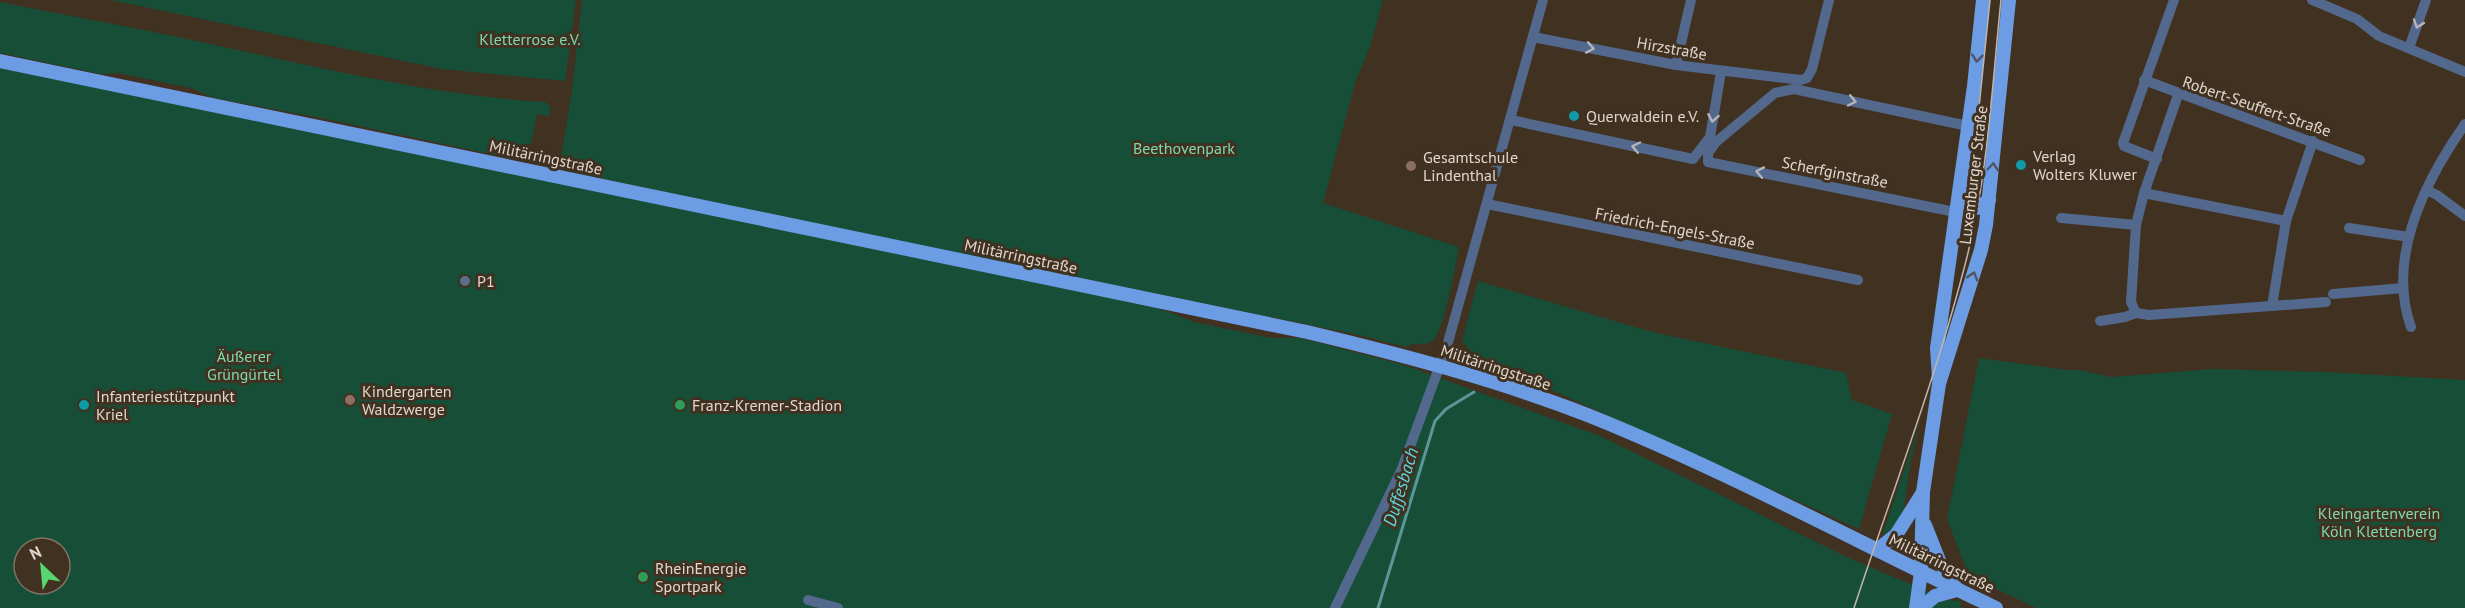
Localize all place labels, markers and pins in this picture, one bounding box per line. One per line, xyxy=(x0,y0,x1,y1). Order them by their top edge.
place label: Querwaldein e.V. xyxy=(1586,106,1699,126)
marker: Querwaldein e.V. xyxy=(1567,109,1581,123)
place label: Verlag Wolters Kluwer xyxy=(2032,146,2137,184)
place label: Gesamtschule Lindenthal xyxy=(1423,147,1518,185)
marker: Verlag Wolters Kluwer xyxy=(2014,158,2028,172)
marker: Gesamtschule Lindenthal xyxy=(1404,159,1418,173)
place label: P1 xyxy=(477,271,495,291)
marker: P1 xyxy=(458,274,472,288)
place label: Kindergarten Waldzwerge xyxy=(362,381,452,419)
place label: Infanteriestützpunkt Kriel xyxy=(96,386,235,424)
marker: Kindergarten Waldzwerge xyxy=(343,393,357,407)
place label: Franz-Kremer-Stadion xyxy=(692,395,842,415)
marker: Infanteriestützpunkt Kriel xyxy=(77,398,91,412)
marker: Franz-Kremer-Stadion xyxy=(673,398,687,412)
place label: RheinEnergie Sportpark xyxy=(655,558,746,596)
marker: RheinEnergie Sportpark xyxy=(636,570,650,584)

